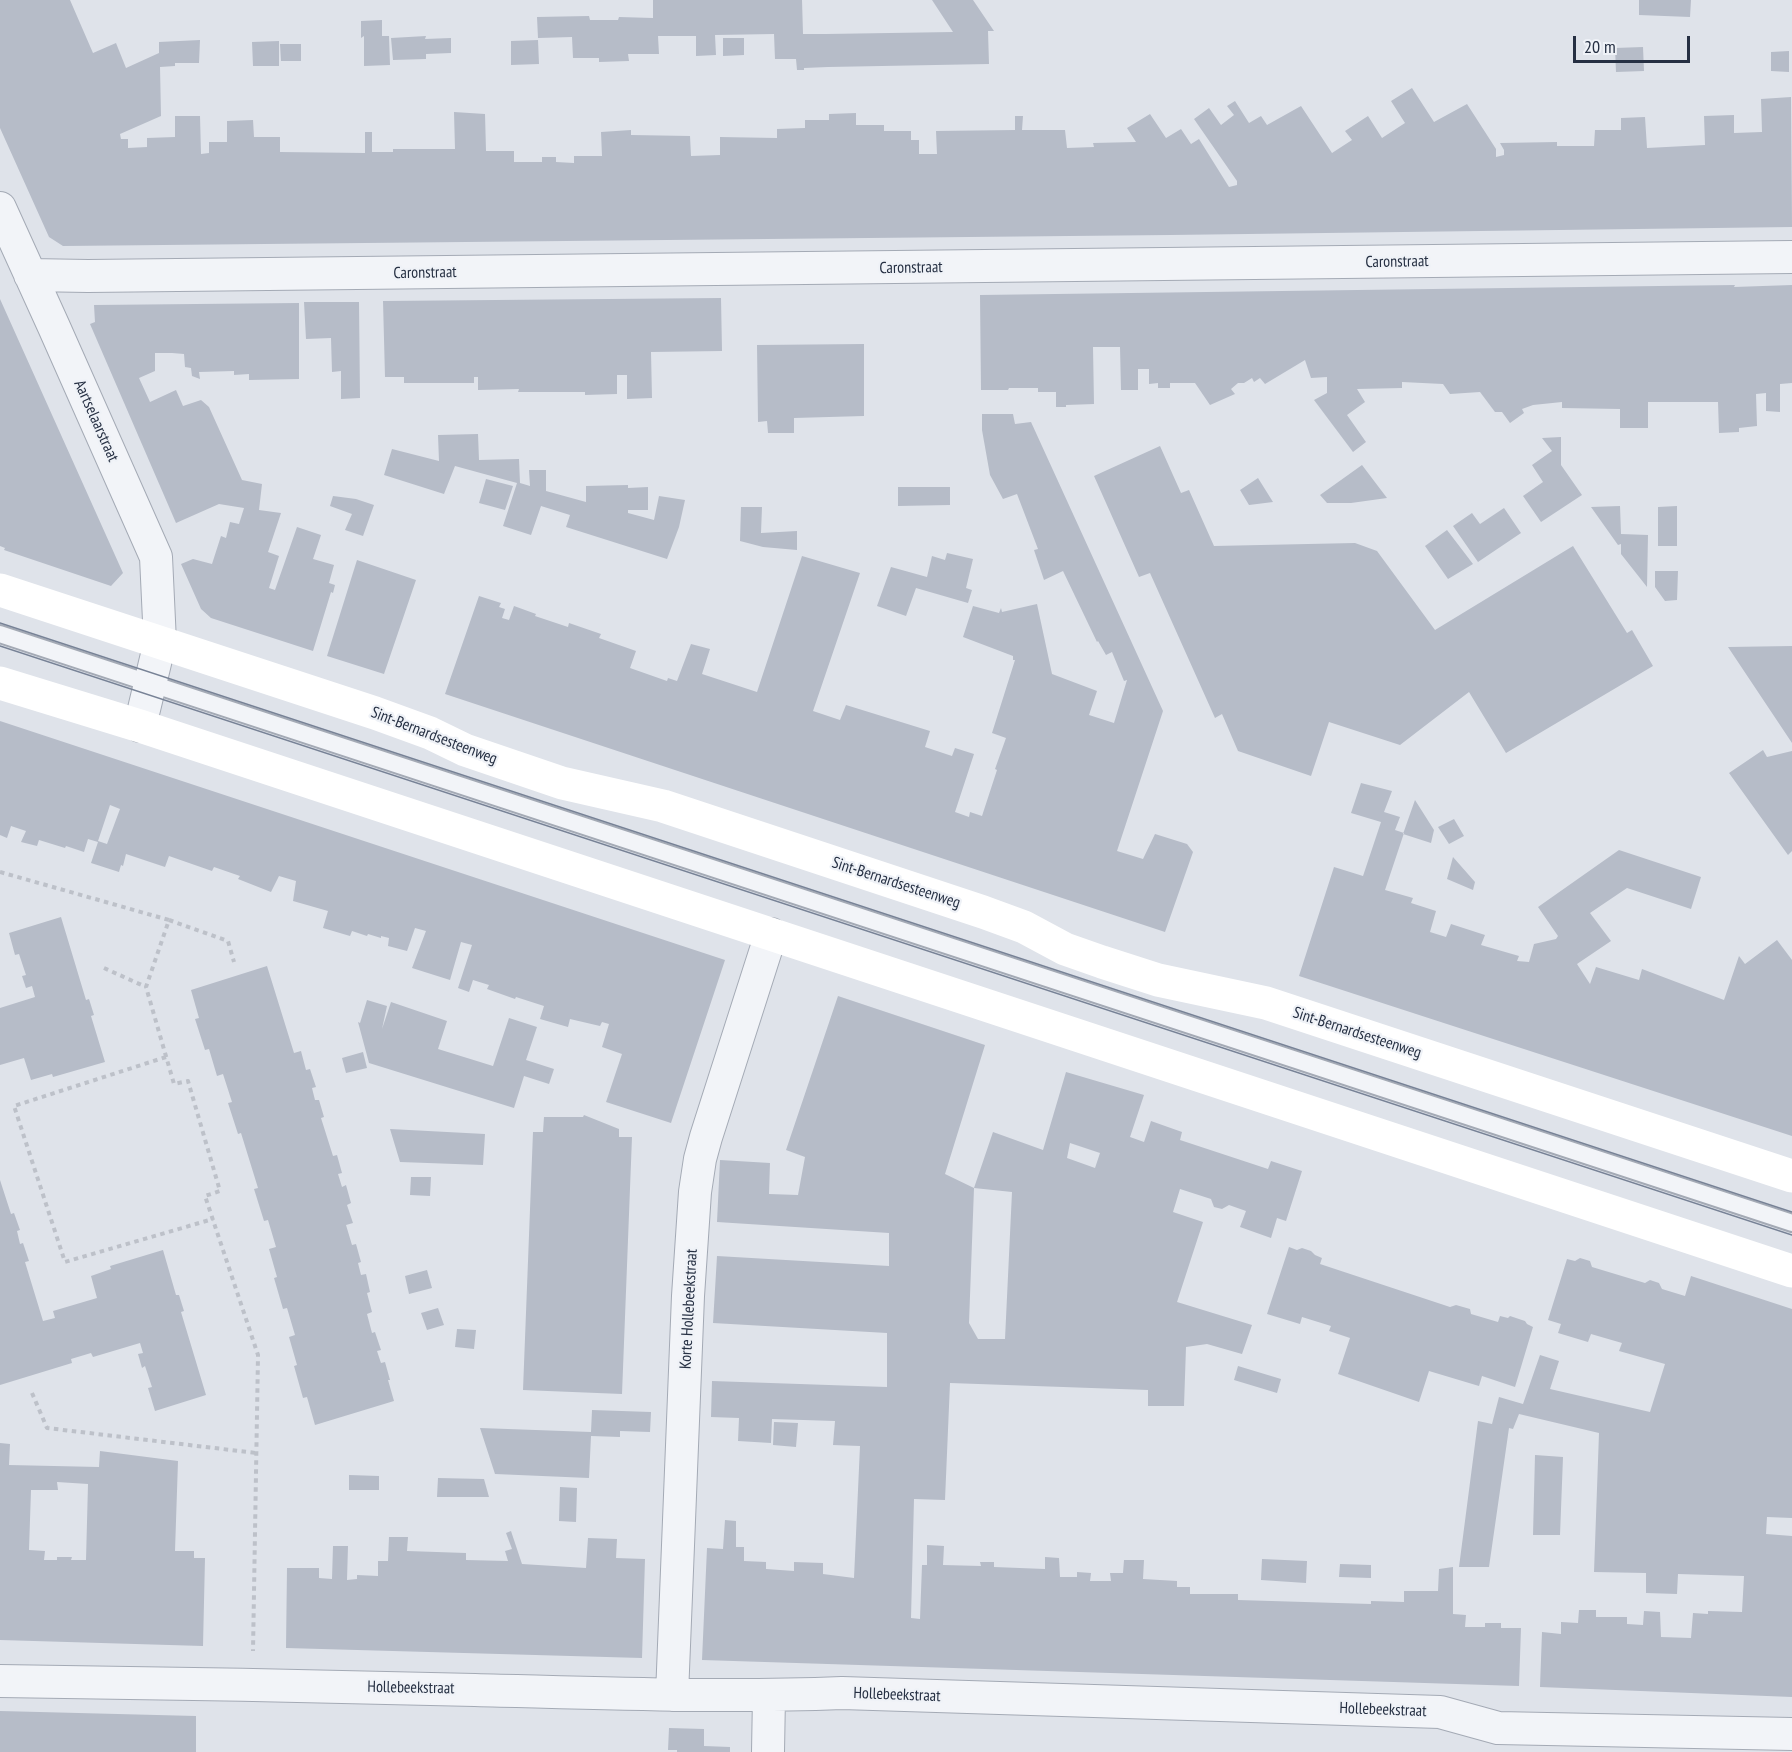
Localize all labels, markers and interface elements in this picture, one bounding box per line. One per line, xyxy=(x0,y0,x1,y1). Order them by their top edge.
scale bar xyxy=(1576,24,1693,62)
text: 20 m xyxy=(1584,35,1616,58)
street label: Caronstraat xyxy=(1365,252,1429,272)
street label: Caronstraat xyxy=(879,258,943,278)
street label: Caronstraat xyxy=(393,263,457,283)
street label: Aartselaarstraat xyxy=(69,377,123,465)
street label: Sint-Bernardsesteenweg xyxy=(368,703,500,769)
street label: Sint-Bernardsesteenweg xyxy=(829,853,963,913)
street label: Sint-Bernardsesteenweg xyxy=(1290,1003,1424,1063)
street label: Korte Hollebeekstraat xyxy=(676,1248,702,1370)
street label: Hollebeekstraat xyxy=(367,1678,455,1698)
street label: Hollebeekstraat xyxy=(853,1684,941,1706)
street label: Hollebeekstraat xyxy=(1339,1699,1427,1721)

